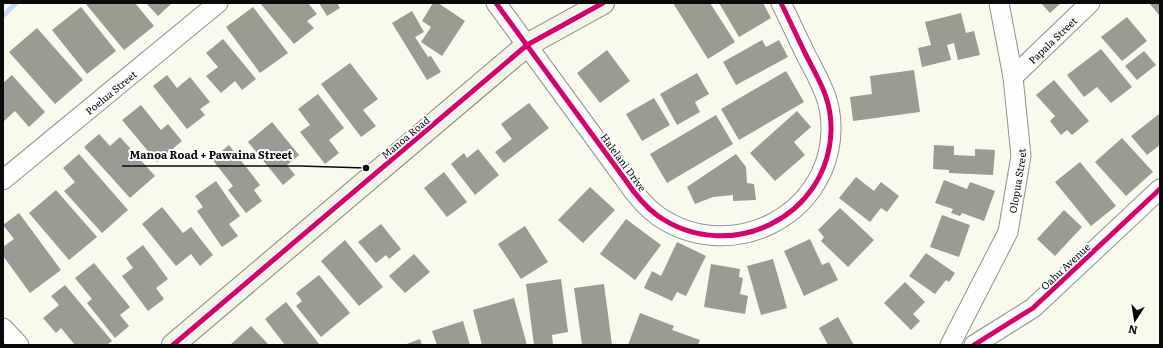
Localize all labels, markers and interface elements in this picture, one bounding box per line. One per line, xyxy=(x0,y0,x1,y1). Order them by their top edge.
street label: Papala Street xyxy=(1024,13,1080,67)
street label: Poelua Street xyxy=(81,66,139,117)
street label: Manoa Road xyxy=(378,112,432,162)
street label: Halelani Drive xyxy=(598,130,650,194)
callout: Manoa Road + Pawaina Street xyxy=(122,143,300,166)
text: Manoa Road + Pawaina Street xyxy=(130,146,293,162)
street label: Olopua Street xyxy=(1004,148,1029,214)
street label: Oahu Avenue xyxy=(1037,239,1093,293)
north arrow xyxy=(1115,300,1155,340)
text: N xyxy=(1127,322,1139,340)

